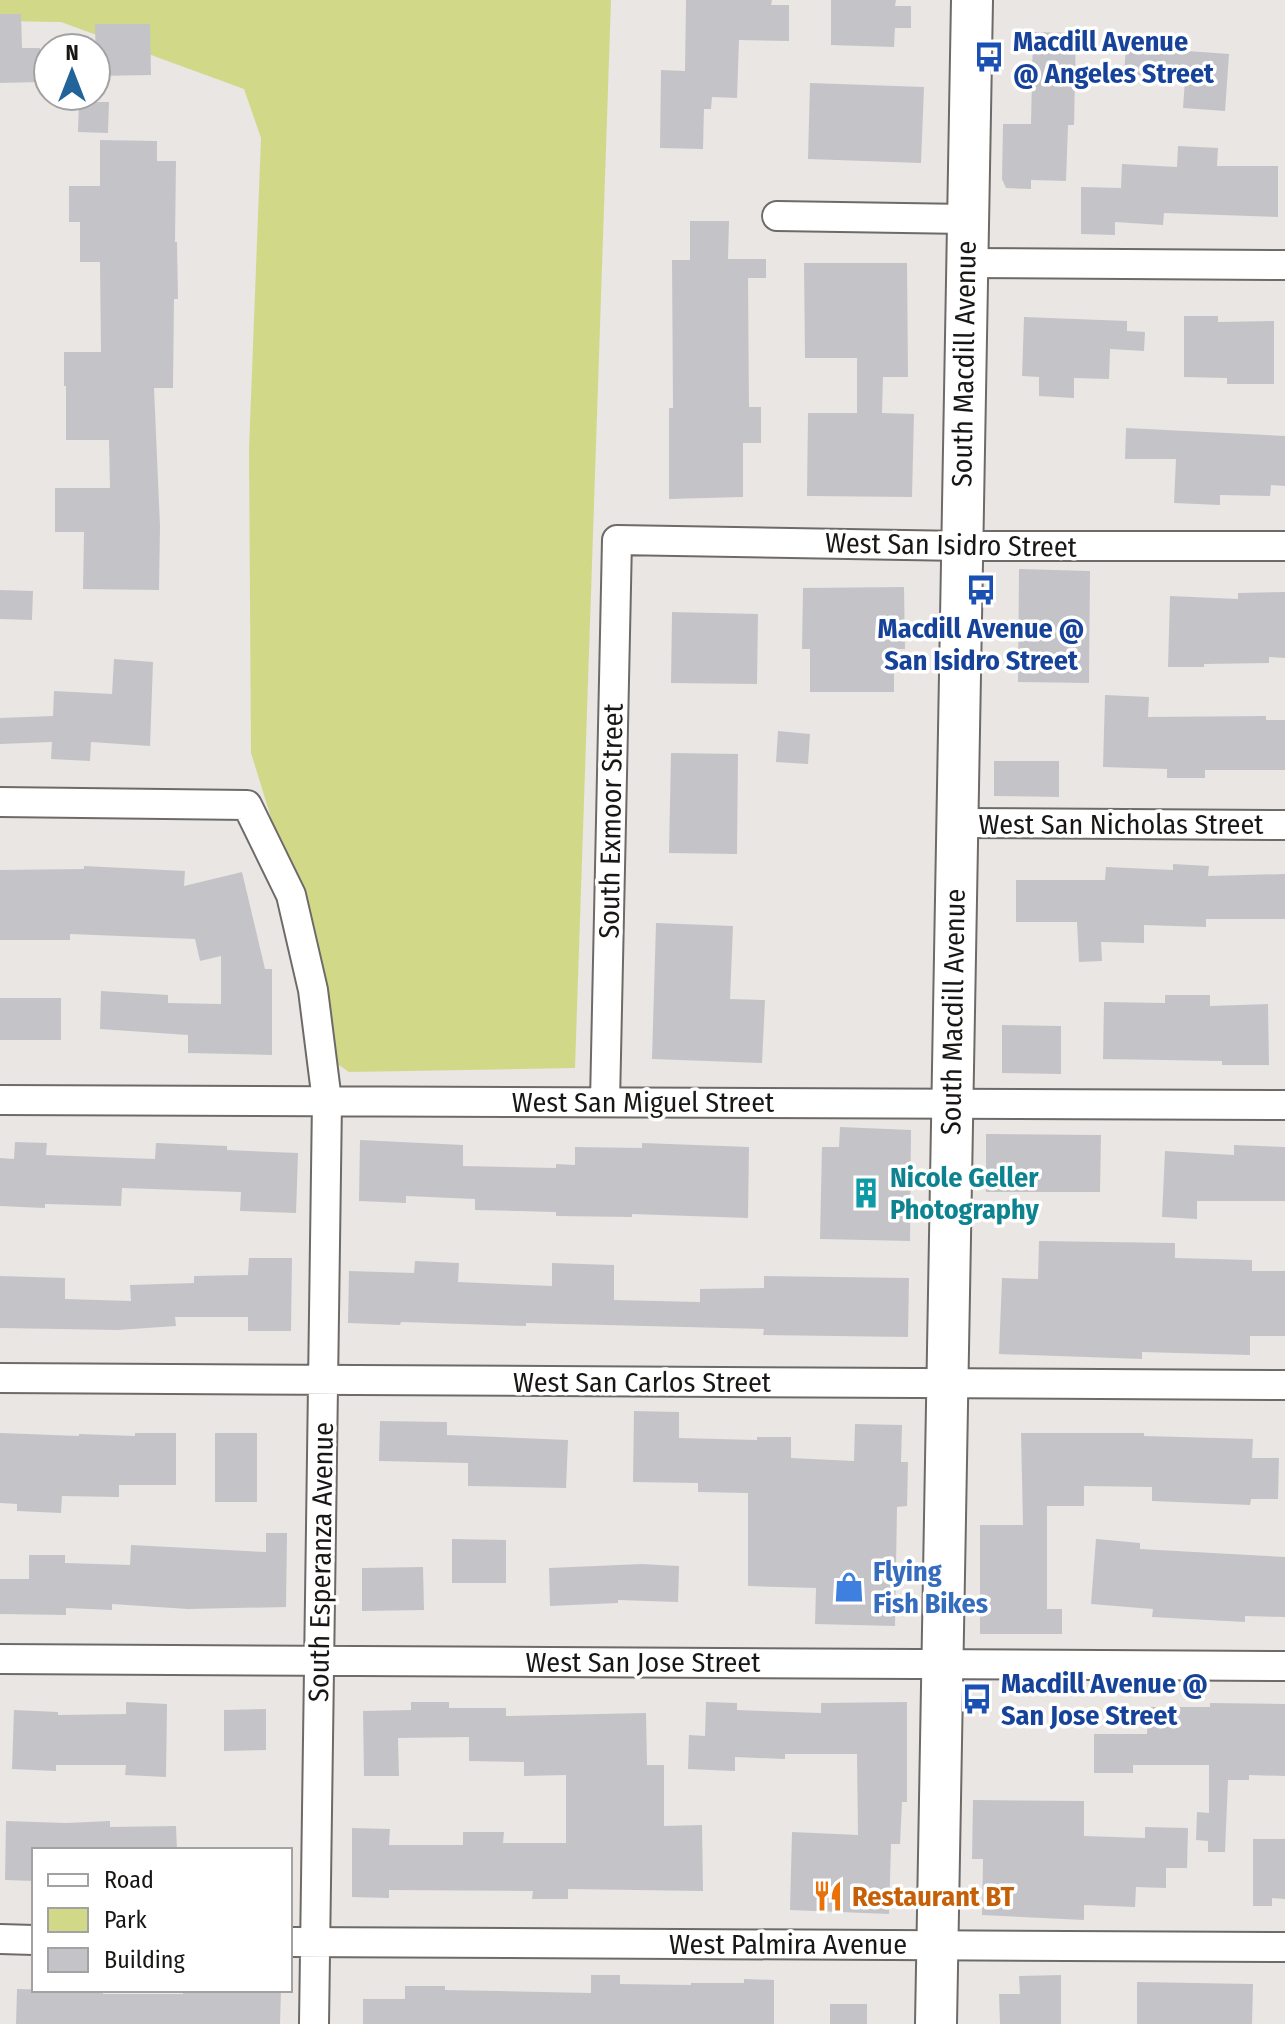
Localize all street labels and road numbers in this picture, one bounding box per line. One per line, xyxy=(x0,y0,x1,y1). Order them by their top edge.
street label: South Macdill Avenue xyxy=(945,241,983,487)
street label: West San Isidro Street xyxy=(825,526,1078,564)
street label: South Exmoor Street xyxy=(592,702,630,939)
street label: West San Nicholas Street xyxy=(979,808,1264,841)
street label: South Macdill Avenue xyxy=(934,889,972,1135)
street label: West San Miguel Street xyxy=(512,1086,775,1119)
street label: West San Carlos Street xyxy=(513,1366,772,1399)
street label: South Esperanza Avenue xyxy=(302,1422,340,1702)
street label: West San Jose Street xyxy=(526,1646,761,1679)
street label: West Palmira Avenue xyxy=(669,1928,907,1961)

